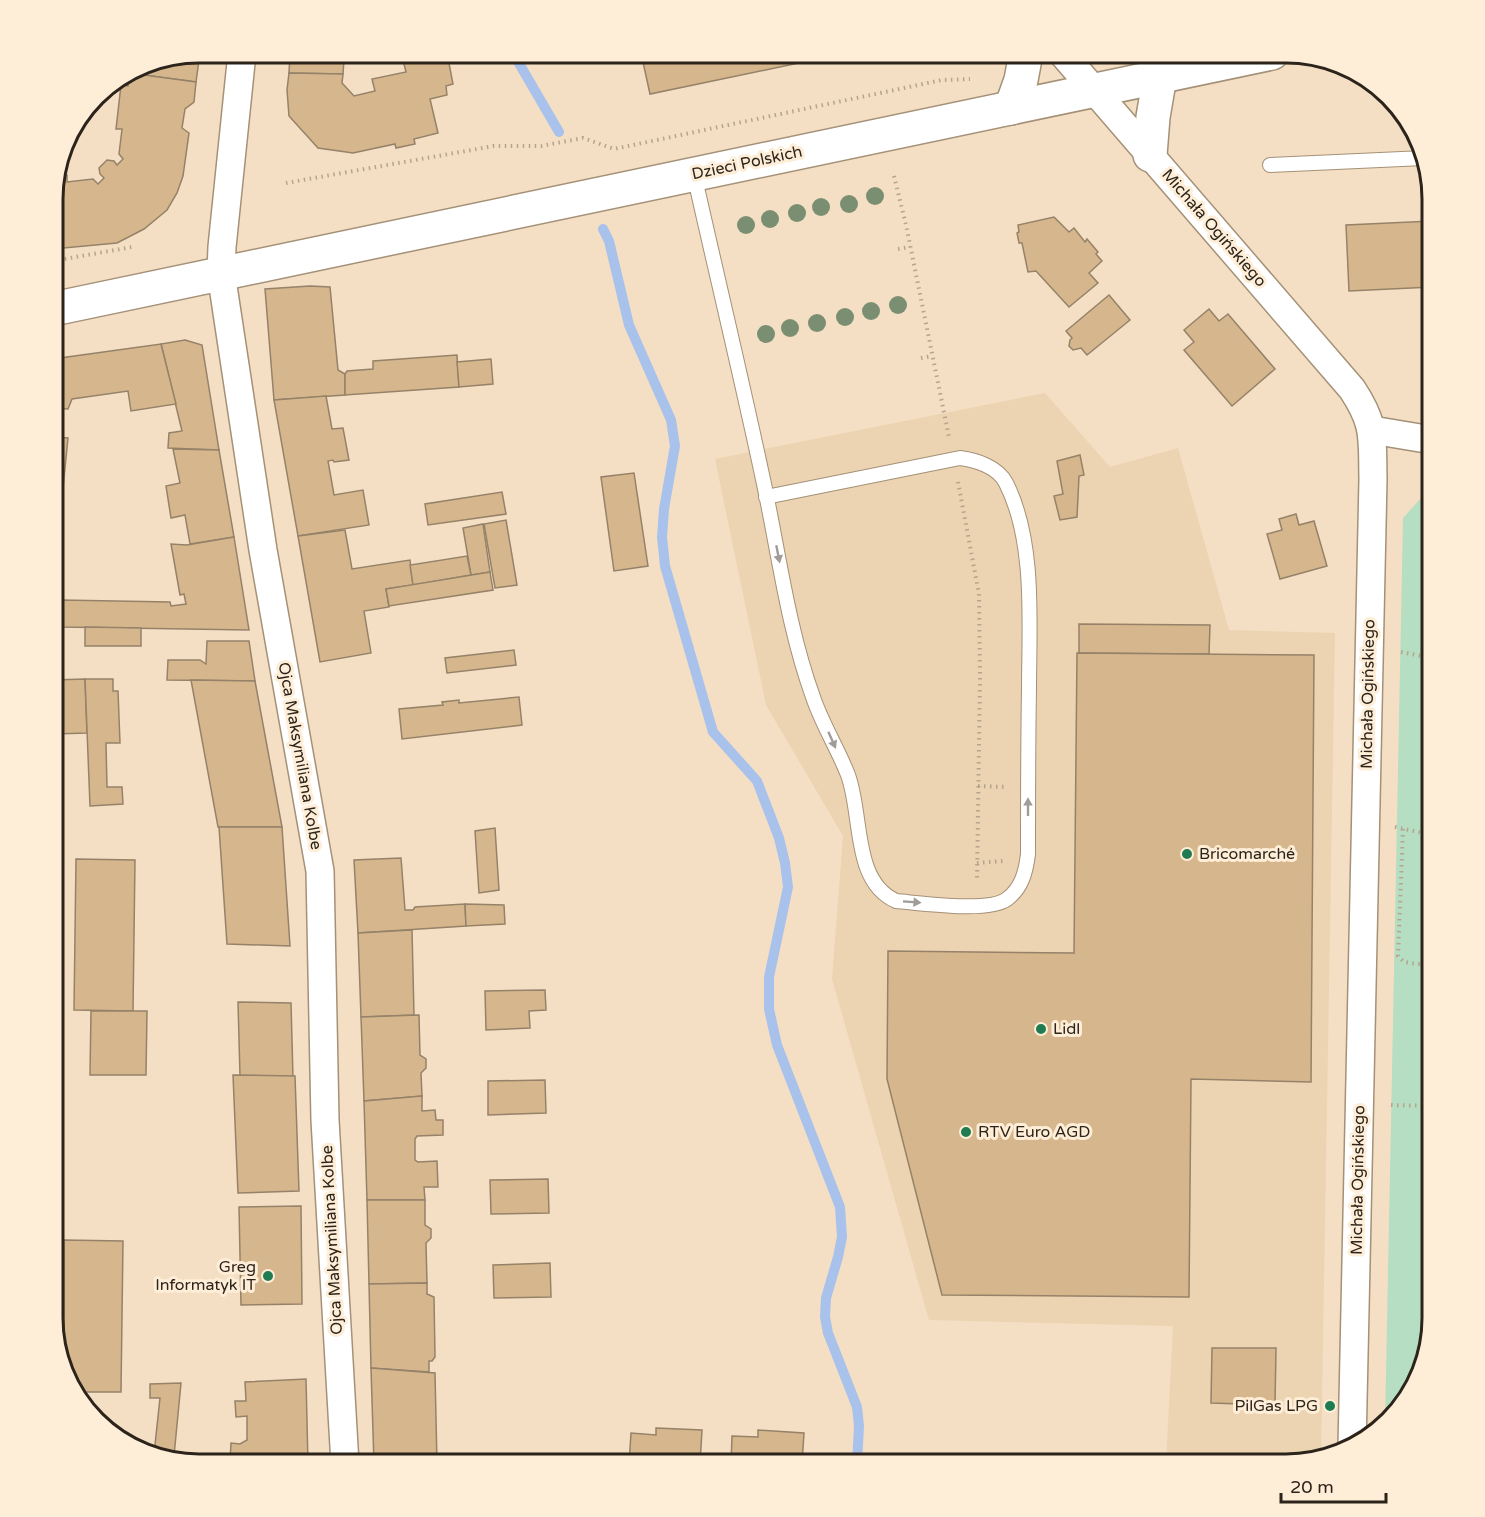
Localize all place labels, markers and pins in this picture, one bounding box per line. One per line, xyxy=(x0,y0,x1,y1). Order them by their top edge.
place label: Bricomarché xyxy=(1199,844,1295,864)
marker: Bricomarché xyxy=(1180,847,1194,861)
place label: Lidl xyxy=(1053,1019,1080,1039)
marker: Lidl xyxy=(1034,1022,1048,1036)
place label: RTV Euro AGD xyxy=(978,1122,1090,1142)
marker: RTV Euro AGD xyxy=(959,1125,973,1139)
place label: Greg Informatyk IT xyxy=(155,1257,256,1295)
marker: Greg Informatyk IT xyxy=(261,1269,275,1283)
place label: PilGas LPG xyxy=(1235,1396,1318,1416)
marker: PilGas LPG xyxy=(1323,1399,1337,1413)

